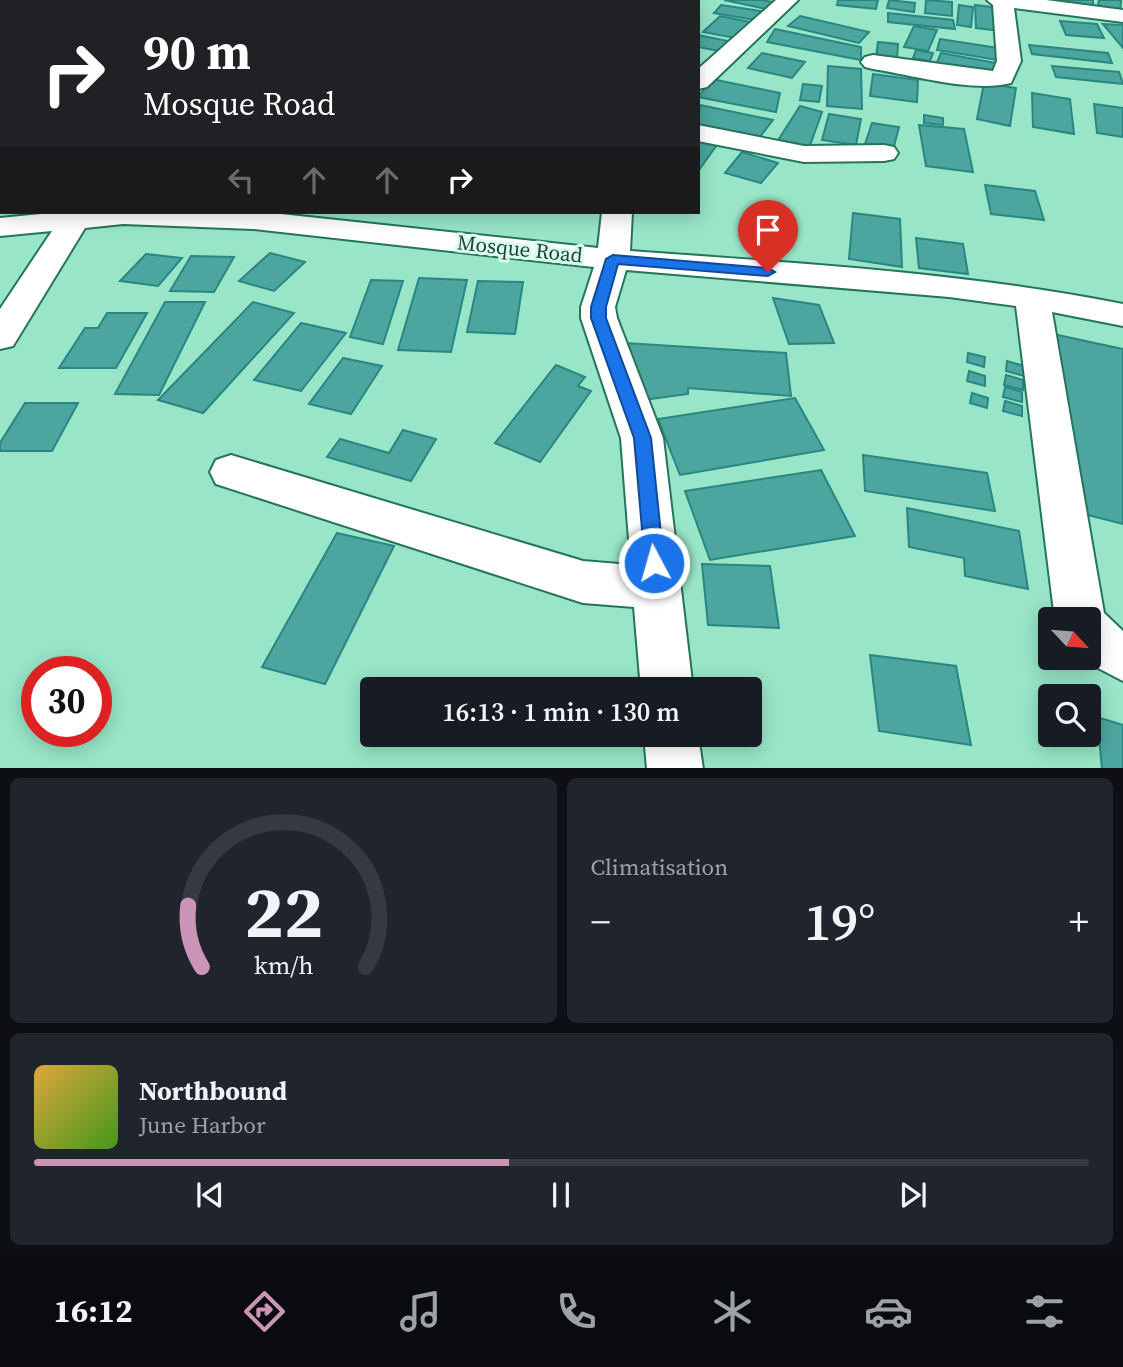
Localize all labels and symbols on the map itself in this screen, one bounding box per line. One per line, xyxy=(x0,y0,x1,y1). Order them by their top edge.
pin xyxy=(738,200,798,272)
street label: Mosque Road xyxy=(456,227,584,270)
position arrow xyxy=(617,526,691,600)
north arrow xyxy=(1038,607,1101,670)
speed limit sign: 30 xyxy=(21,656,112,747)

